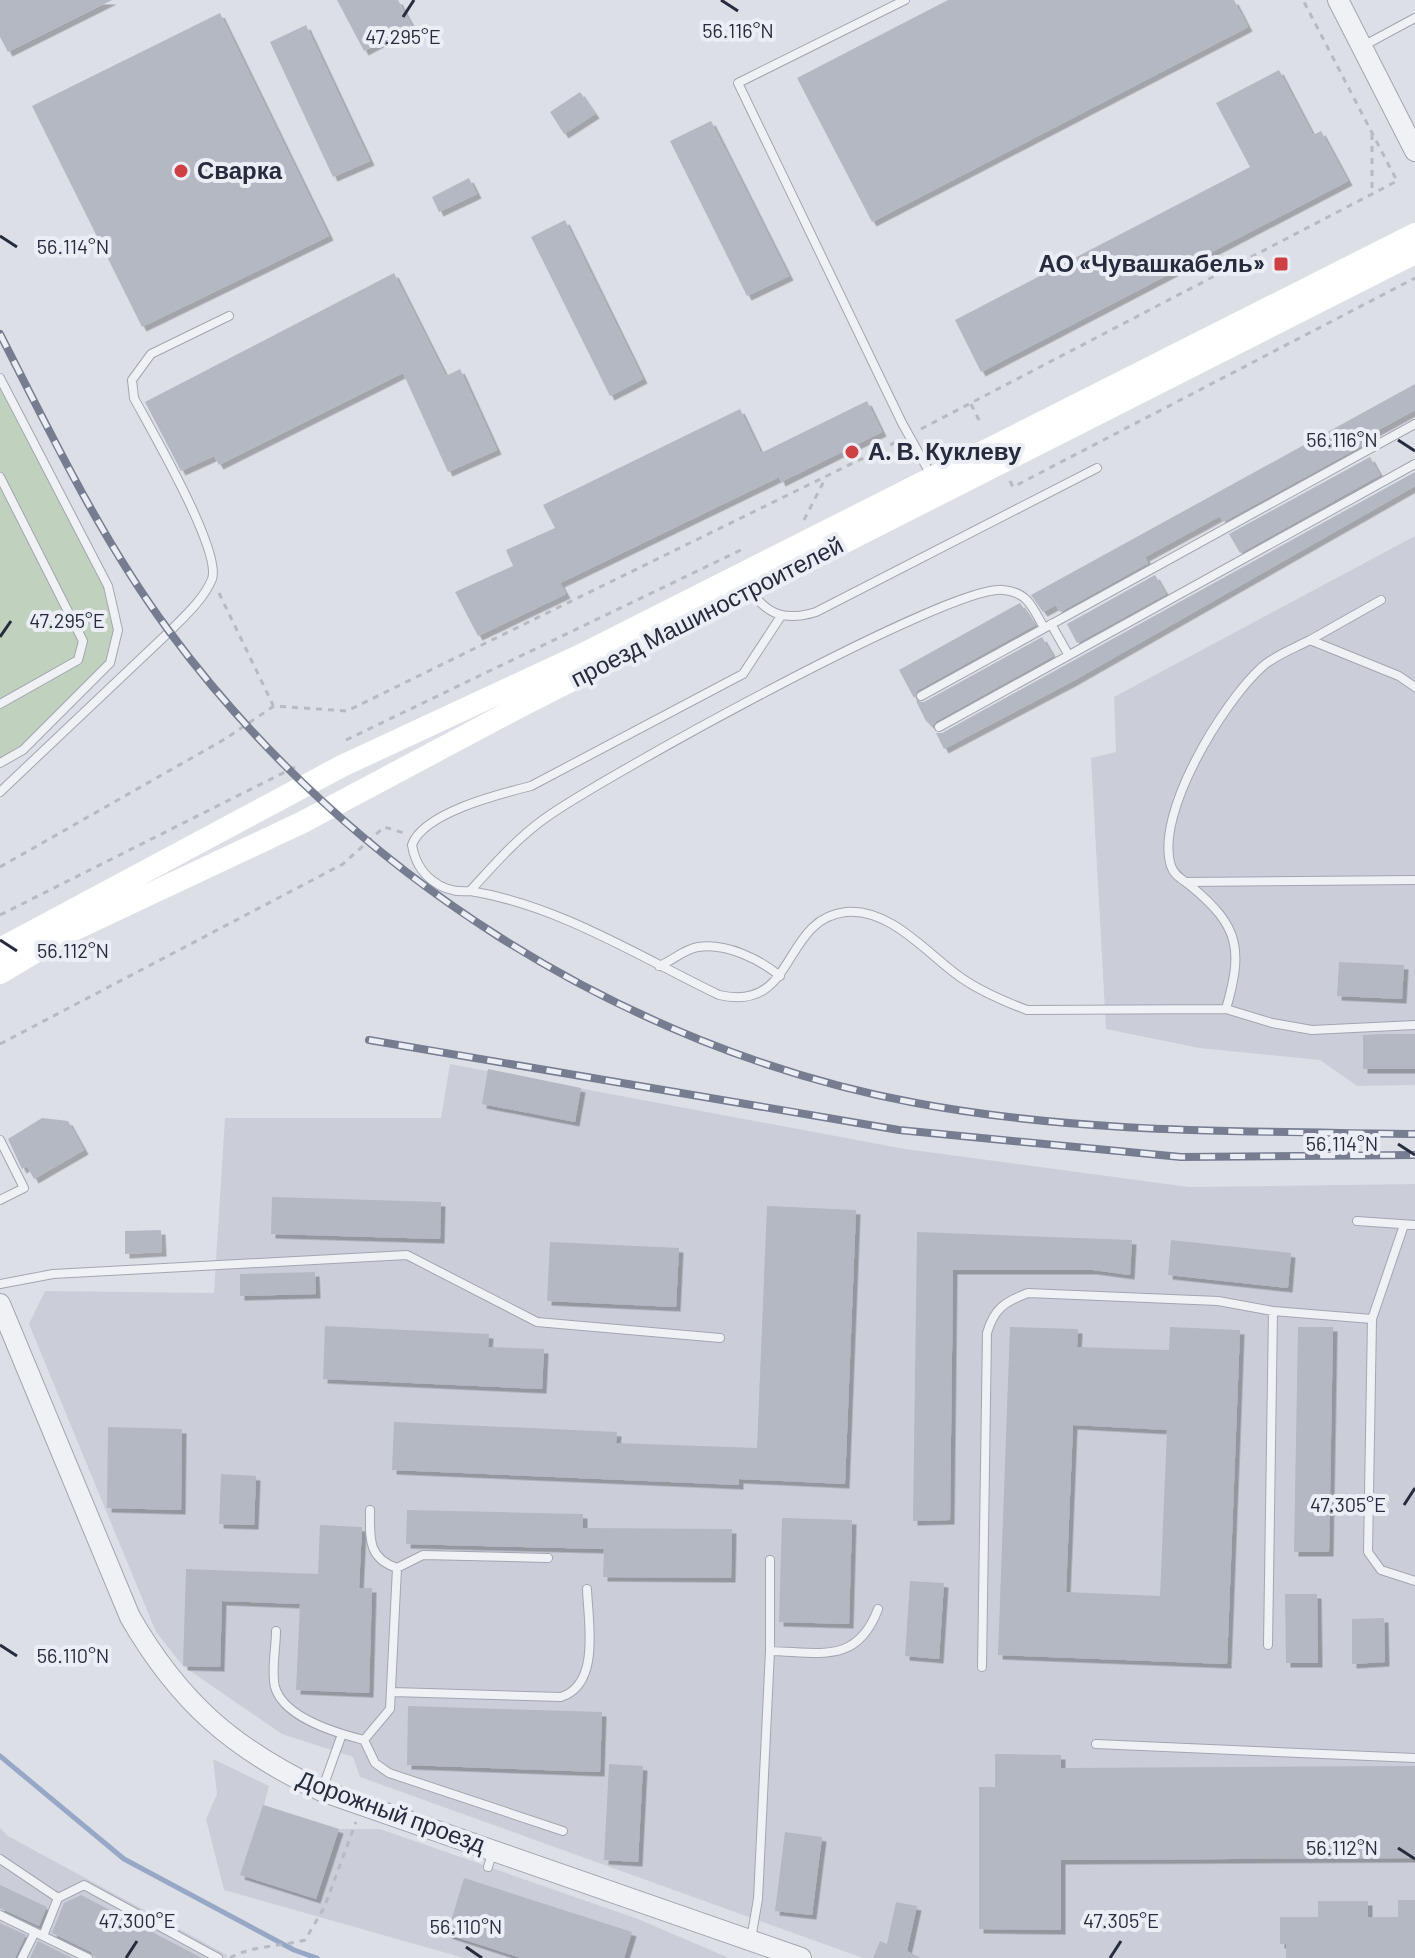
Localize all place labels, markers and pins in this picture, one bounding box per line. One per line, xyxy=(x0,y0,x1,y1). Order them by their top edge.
place label: Сварка xyxy=(197,155,283,184)
marker: Сварка xyxy=(172,162,190,180)
place label: АО «Чувашкабель» xyxy=(1039,248,1265,277)
marker: АО «Чувашкабель» xyxy=(1272,255,1290,273)
place label: А. В. Куклеву xyxy=(868,436,1022,465)
marker: А. В. Куклеву xyxy=(843,443,861,461)

